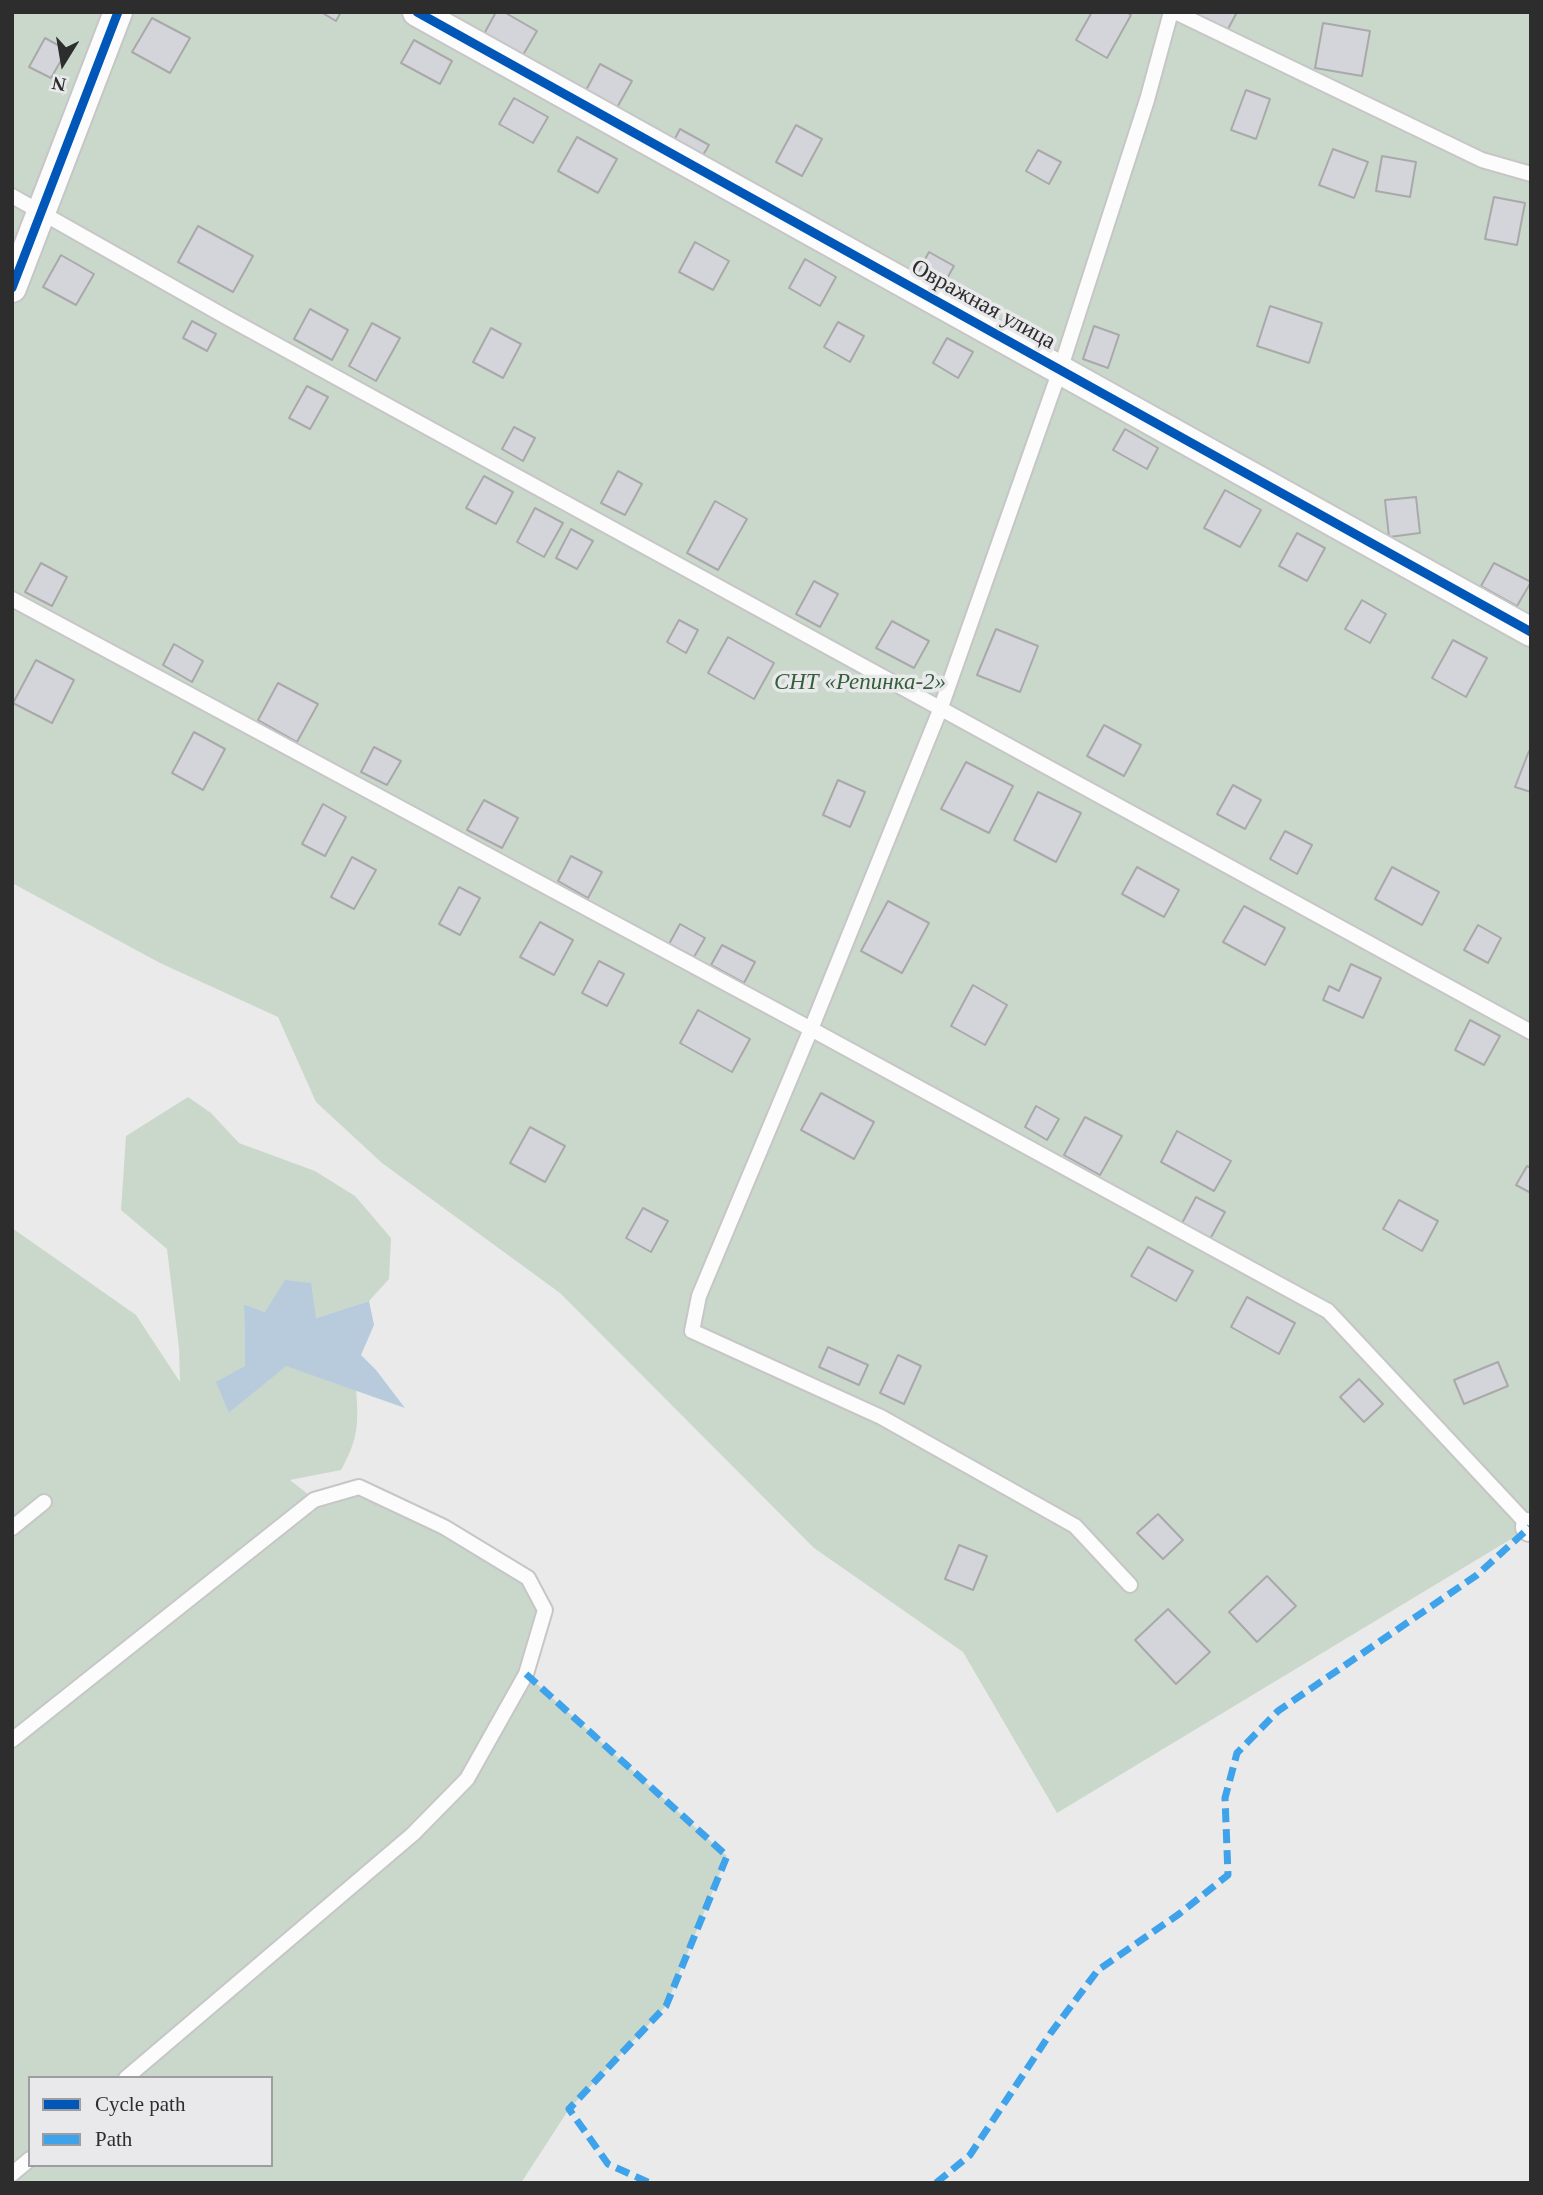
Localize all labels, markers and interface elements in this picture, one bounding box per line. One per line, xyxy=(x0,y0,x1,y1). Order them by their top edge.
north arrow xyxy=(28,28,98,98)
text: N xyxy=(50,72,68,96)
street label: Овражная улица xyxy=(906,254,1060,356)
park label: СНТ «Репинка-2» xyxy=(774,669,946,697)
legend xyxy=(28,2076,273,2167)
text: Cycle path xyxy=(95,2092,185,2116)
text: Path xyxy=(95,2127,132,2151)

